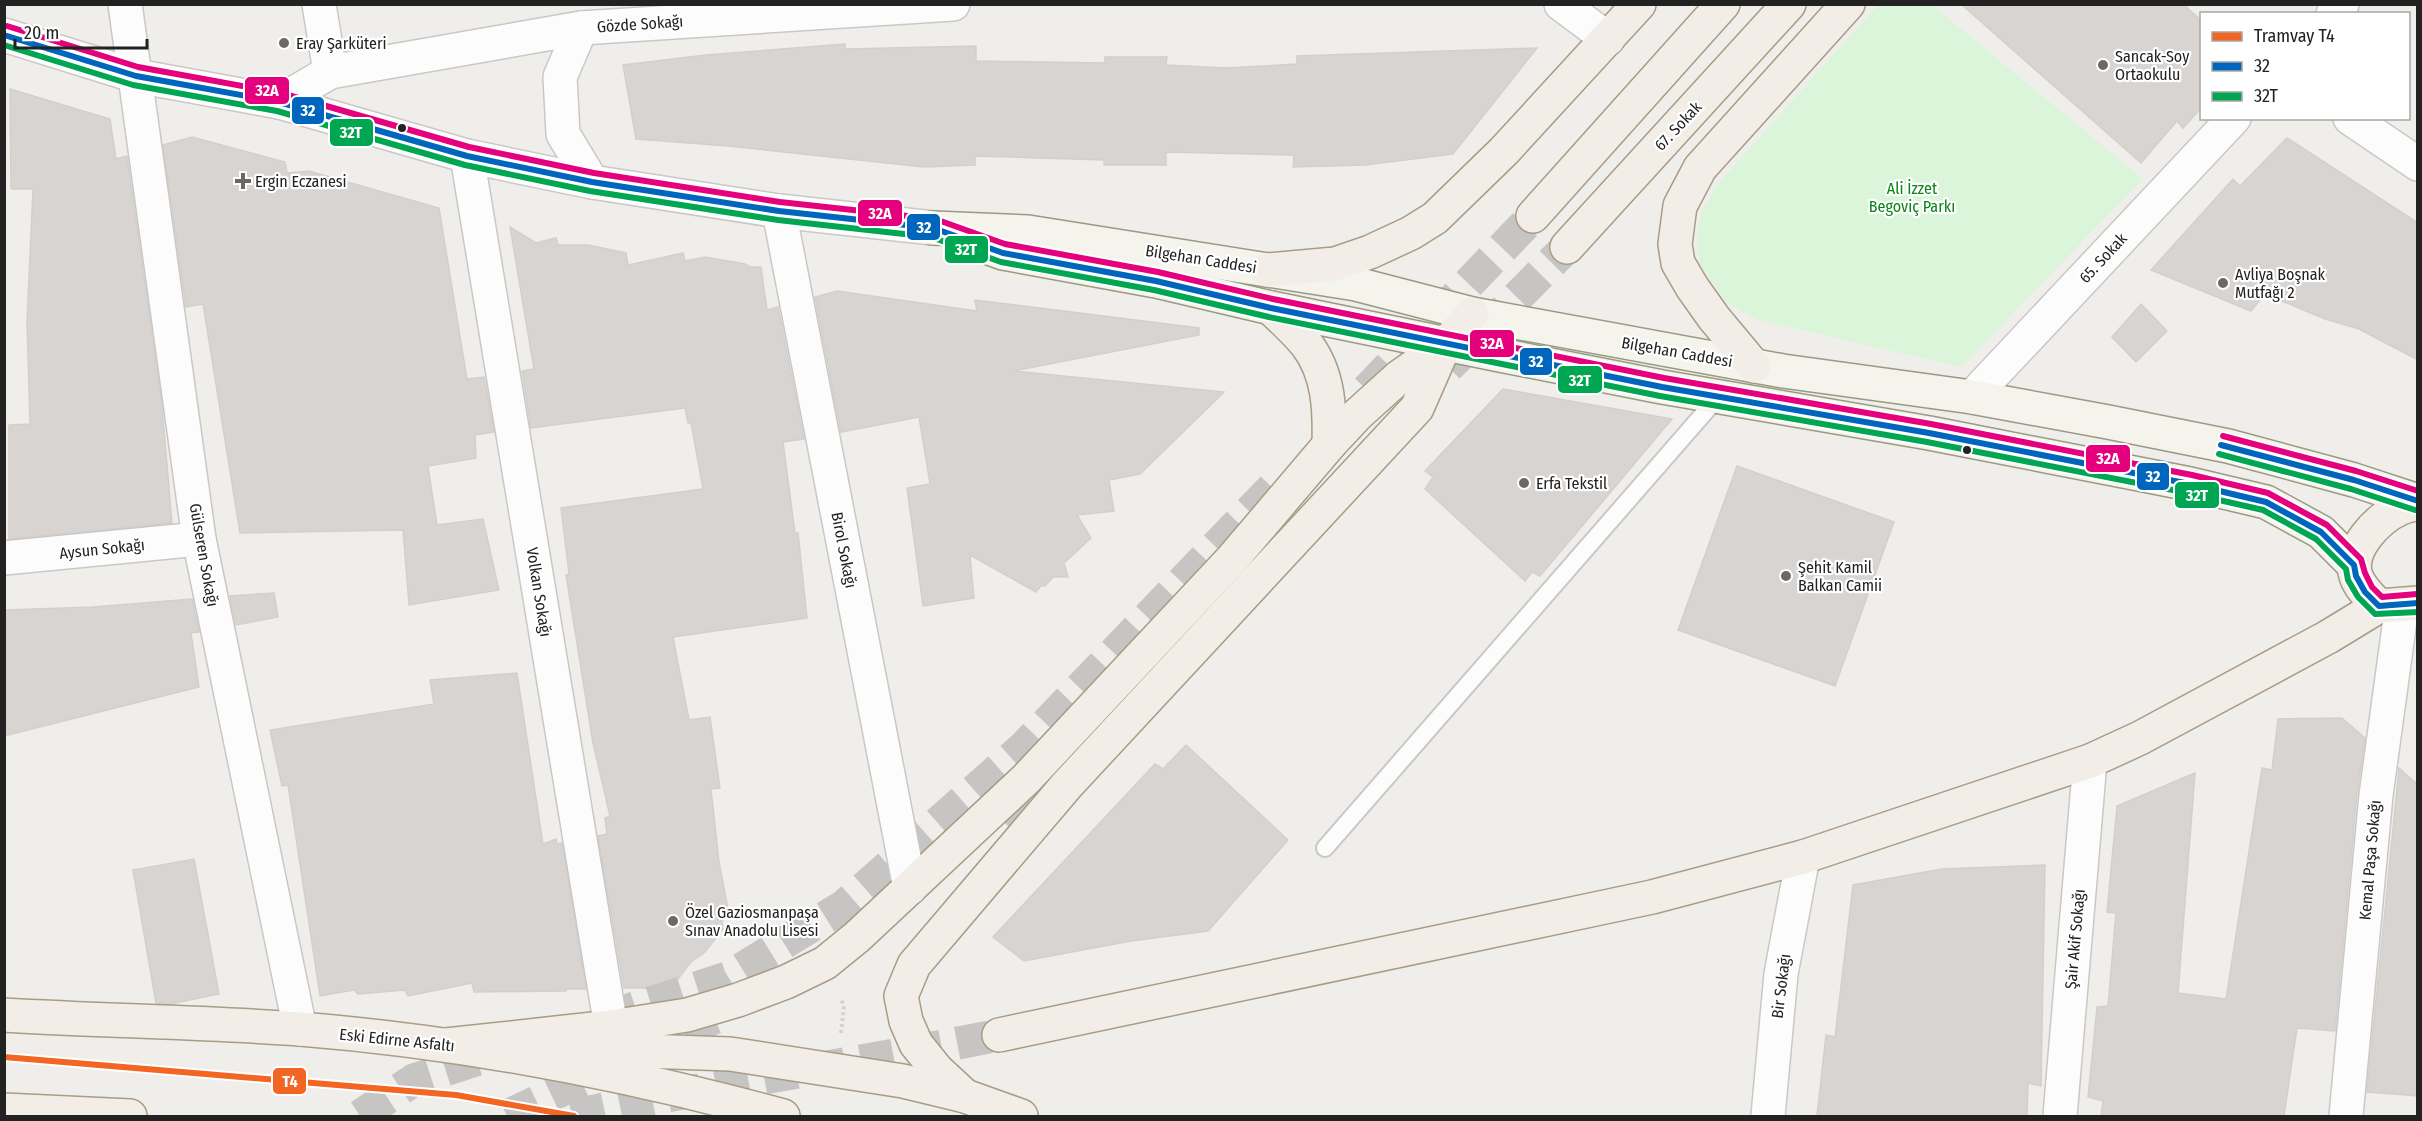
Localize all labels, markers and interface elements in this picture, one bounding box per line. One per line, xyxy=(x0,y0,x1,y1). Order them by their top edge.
street label: Gözde Sokağı xyxy=(596,11,684,37)
scale bar xyxy=(15,12,147,50)
legend xyxy=(2200,12,2410,120)
text: 20 m xyxy=(24,22,59,44)
text: Tramvay T4 xyxy=(2254,25,2335,47)
place label: Eray Şarküteri xyxy=(296,34,387,53)
marker: Eray Şarküteri xyxy=(277,36,291,50)
place label: Sancak-Soy Ortaokulu xyxy=(2115,47,2190,84)
text: 32 xyxy=(2254,55,2270,77)
marker: Sancak-Soy Ortaokulu xyxy=(2096,58,2110,72)
line badge: 32A xyxy=(244,76,290,105)
text: 32A xyxy=(254,81,279,100)
text: 32T xyxy=(2254,85,2279,107)
line badge: 32 xyxy=(291,96,325,125)
street label: 67. Sokak xyxy=(1651,97,1706,154)
text: 32 xyxy=(300,101,316,120)
line badge: 32T xyxy=(329,118,374,147)
unlabelled marker xyxy=(396,122,408,134)
text: 32T xyxy=(339,123,362,142)
place label: Ergin Eczanesi xyxy=(255,172,347,191)
marker: Ergin Eczanesi xyxy=(236,174,250,188)
park label: Ali İzzet Begoviç Parkı xyxy=(1869,179,1955,216)
line badge: 32A xyxy=(857,199,903,227)
text: 32A xyxy=(867,204,892,223)
line badge: 32 xyxy=(906,213,941,241)
text: 32 xyxy=(916,218,932,237)
street label: 65. Sokak xyxy=(2075,229,2131,287)
line badge: 32T xyxy=(944,235,989,264)
text: 32T xyxy=(954,240,977,259)
street label: Bilgehan Caddesi xyxy=(1144,241,1258,277)
place label: Avliya Boşnak Mutfağı 2 xyxy=(2235,265,2326,302)
marker: Avliya Boşnak Mutfağı 2 xyxy=(2216,276,2230,290)
line badge: 32A xyxy=(1469,329,1515,358)
street label: Bilgehan Caddesi xyxy=(1620,333,1734,371)
text: 32A xyxy=(1479,334,1504,353)
line badge: 32 xyxy=(1519,347,1553,376)
text: 32 xyxy=(1528,352,1544,371)
line badge: 32T xyxy=(1557,365,1603,394)
text: 32T xyxy=(1568,371,1591,390)
unlabelled marker xyxy=(1961,444,1973,456)
line badge: 32A xyxy=(2085,444,2131,473)
text: 32A xyxy=(2095,449,2120,468)
line badge: 32 xyxy=(2136,462,2170,491)
text: 32 xyxy=(2145,467,2161,486)
place label: Erfa Tekstil xyxy=(1536,474,1607,493)
marker: Erfa Tekstil xyxy=(1517,476,1531,490)
line badge: 32T xyxy=(2174,481,2220,509)
text: 32T xyxy=(2185,486,2208,505)
street label: Gülseren Sokağı xyxy=(186,502,222,608)
street label: Birol Sokağı xyxy=(827,510,861,590)
street label: Aysun Sokağı xyxy=(58,535,146,563)
street label: Volkan Sokağı xyxy=(523,546,555,638)
place label: Şehit Kamil Balkan Camii xyxy=(1798,558,1882,595)
marker: Şehit Kamil Balkan Camii xyxy=(1779,569,1793,583)
street label: Kemal Paşa Sokağı xyxy=(2355,799,2385,921)
street label: Şair Akif Sokağı xyxy=(2061,888,2089,990)
place label: Özel Gaziosmanpaşa Sınav Anadolu Lisesi xyxy=(685,903,819,940)
marker: Özel Gaziosmanpaşa Sınav Anadolu Lisesi xyxy=(666,914,680,928)
street label: Bir Sokağı xyxy=(1768,953,1794,1019)
street label: Eski Edirne Asfaltı xyxy=(338,1024,456,1056)
line badge: T4 xyxy=(272,1067,307,1095)
text: T4 xyxy=(282,1072,298,1091)

